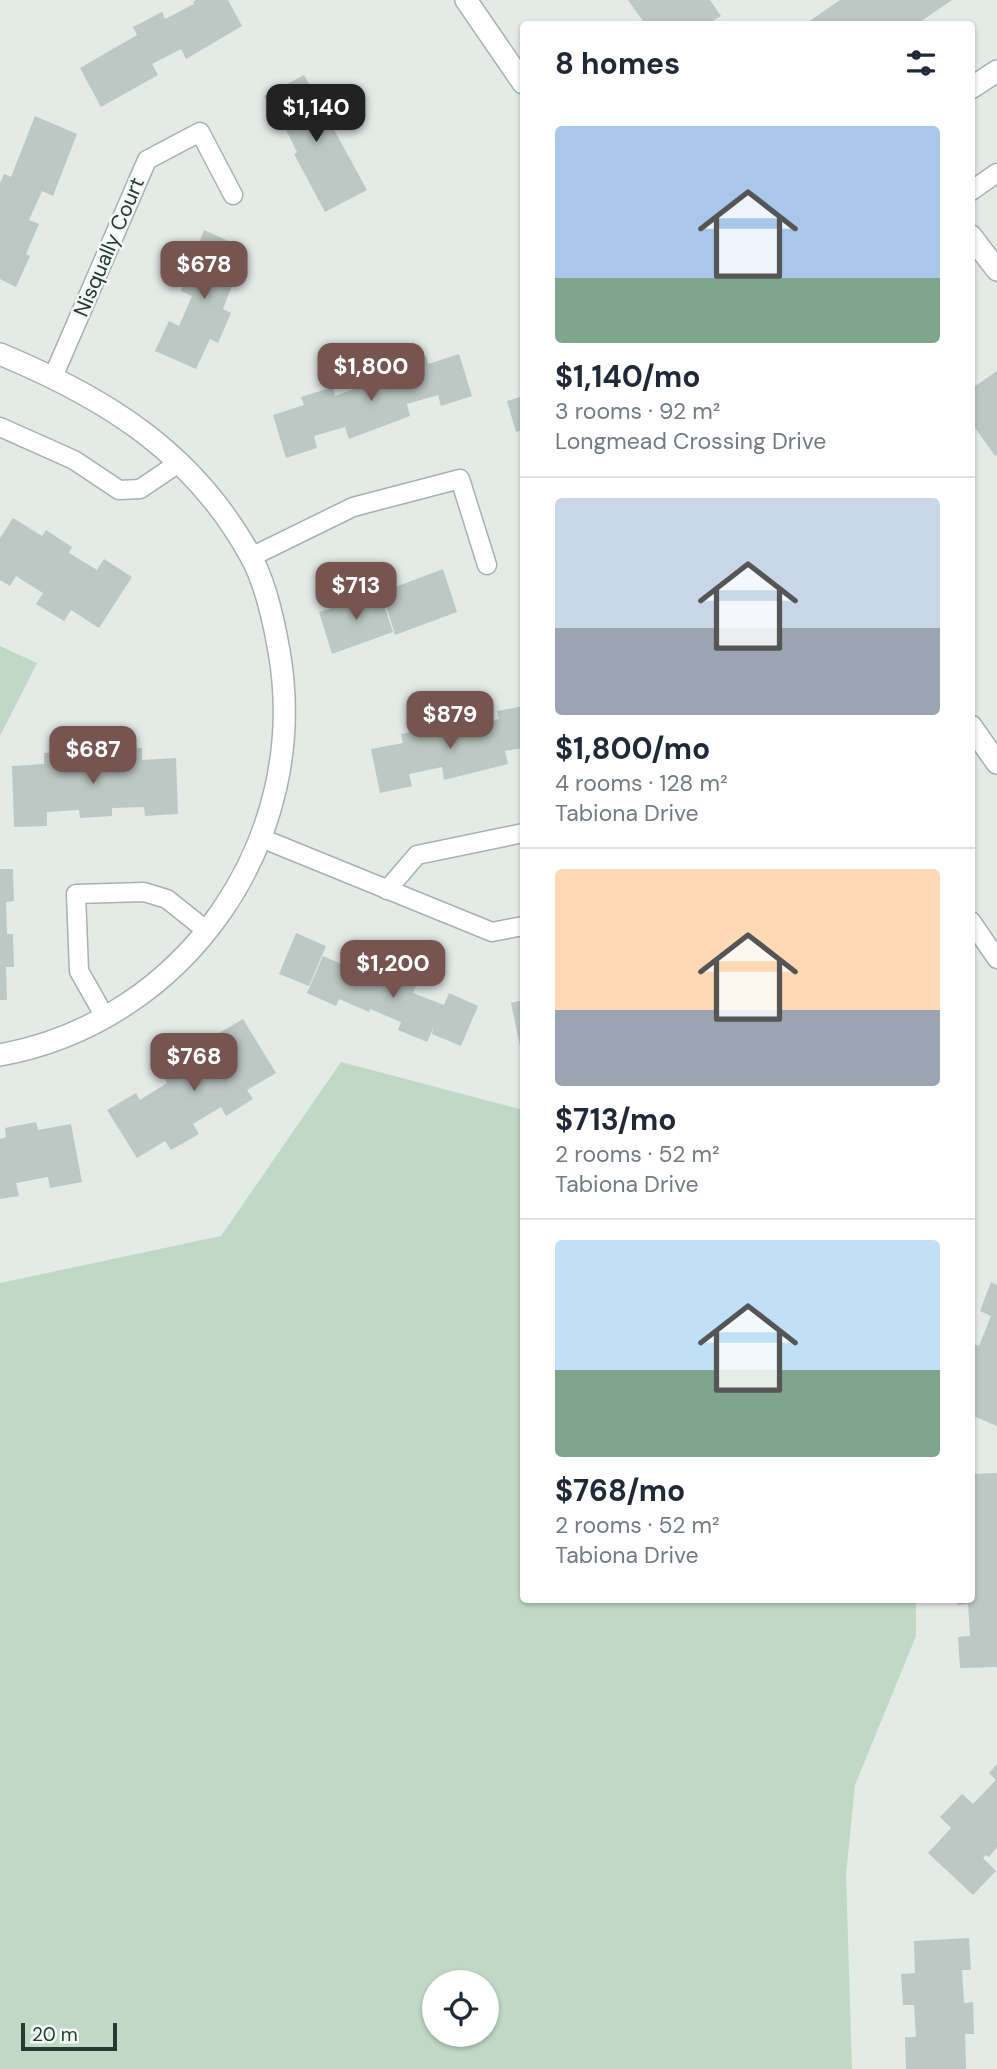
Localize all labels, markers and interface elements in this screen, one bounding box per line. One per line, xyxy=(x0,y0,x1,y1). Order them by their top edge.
text: 8 homes xyxy=(555,44,680,83)
icon: filters xyxy=(902,44,940,82)
pin: $1,140 xyxy=(259,85,373,144)
text: $1,140 xyxy=(282,92,350,122)
icon: home xyxy=(685,171,811,297)
street label: Nisqually Court xyxy=(67,173,151,321)
pin: $678 xyxy=(163,242,245,301)
text: $678 xyxy=(177,249,231,279)
pin: $1,800 xyxy=(314,344,428,403)
text: $1,800 xyxy=(334,351,408,381)
text: $1,140/mo xyxy=(555,357,701,396)
text: 3 rooms · 92 m² xyxy=(555,396,720,426)
text: Longmead Crossing Drive xyxy=(555,426,826,456)
icon: home xyxy=(685,543,811,669)
pin: $713 xyxy=(315,562,397,622)
text: $713 xyxy=(332,570,380,600)
pin: $879 xyxy=(409,692,491,751)
text: $879 xyxy=(423,699,477,729)
pin: $687 xyxy=(52,726,134,786)
text: $1,800/mo xyxy=(555,729,710,768)
text: $687 xyxy=(65,734,121,764)
text: 4 rooms · 128 m² xyxy=(555,768,727,798)
text: Tabiona Drive xyxy=(555,798,699,828)
icon: home xyxy=(685,914,811,1040)
pin: $1,200 xyxy=(336,940,450,1000)
text: $1,200 xyxy=(356,948,430,978)
pin: $768 xyxy=(153,1034,235,1093)
text: $768 xyxy=(166,1041,222,1071)
text: $713/mo xyxy=(555,1100,676,1139)
text: 2 rooms · 52 m² xyxy=(555,1139,720,1169)
text: Tabiona Drive xyxy=(555,1169,699,1199)
icon: home xyxy=(685,1285,811,1411)
text: $768/mo xyxy=(555,1471,685,1510)
text: 2 rooms · 52 m² xyxy=(555,1510,720,1540)
text: Tabiona Drive xyxy=(555,1540,699,1570)
map controls xyxy=(422,1970,499,2047)
button: locate xyxy=(422,1970,499,2047)
scale bar xyxy=(21,2020,117,2052)
text: 20 m xyxy=(32,2022,78,2047)

